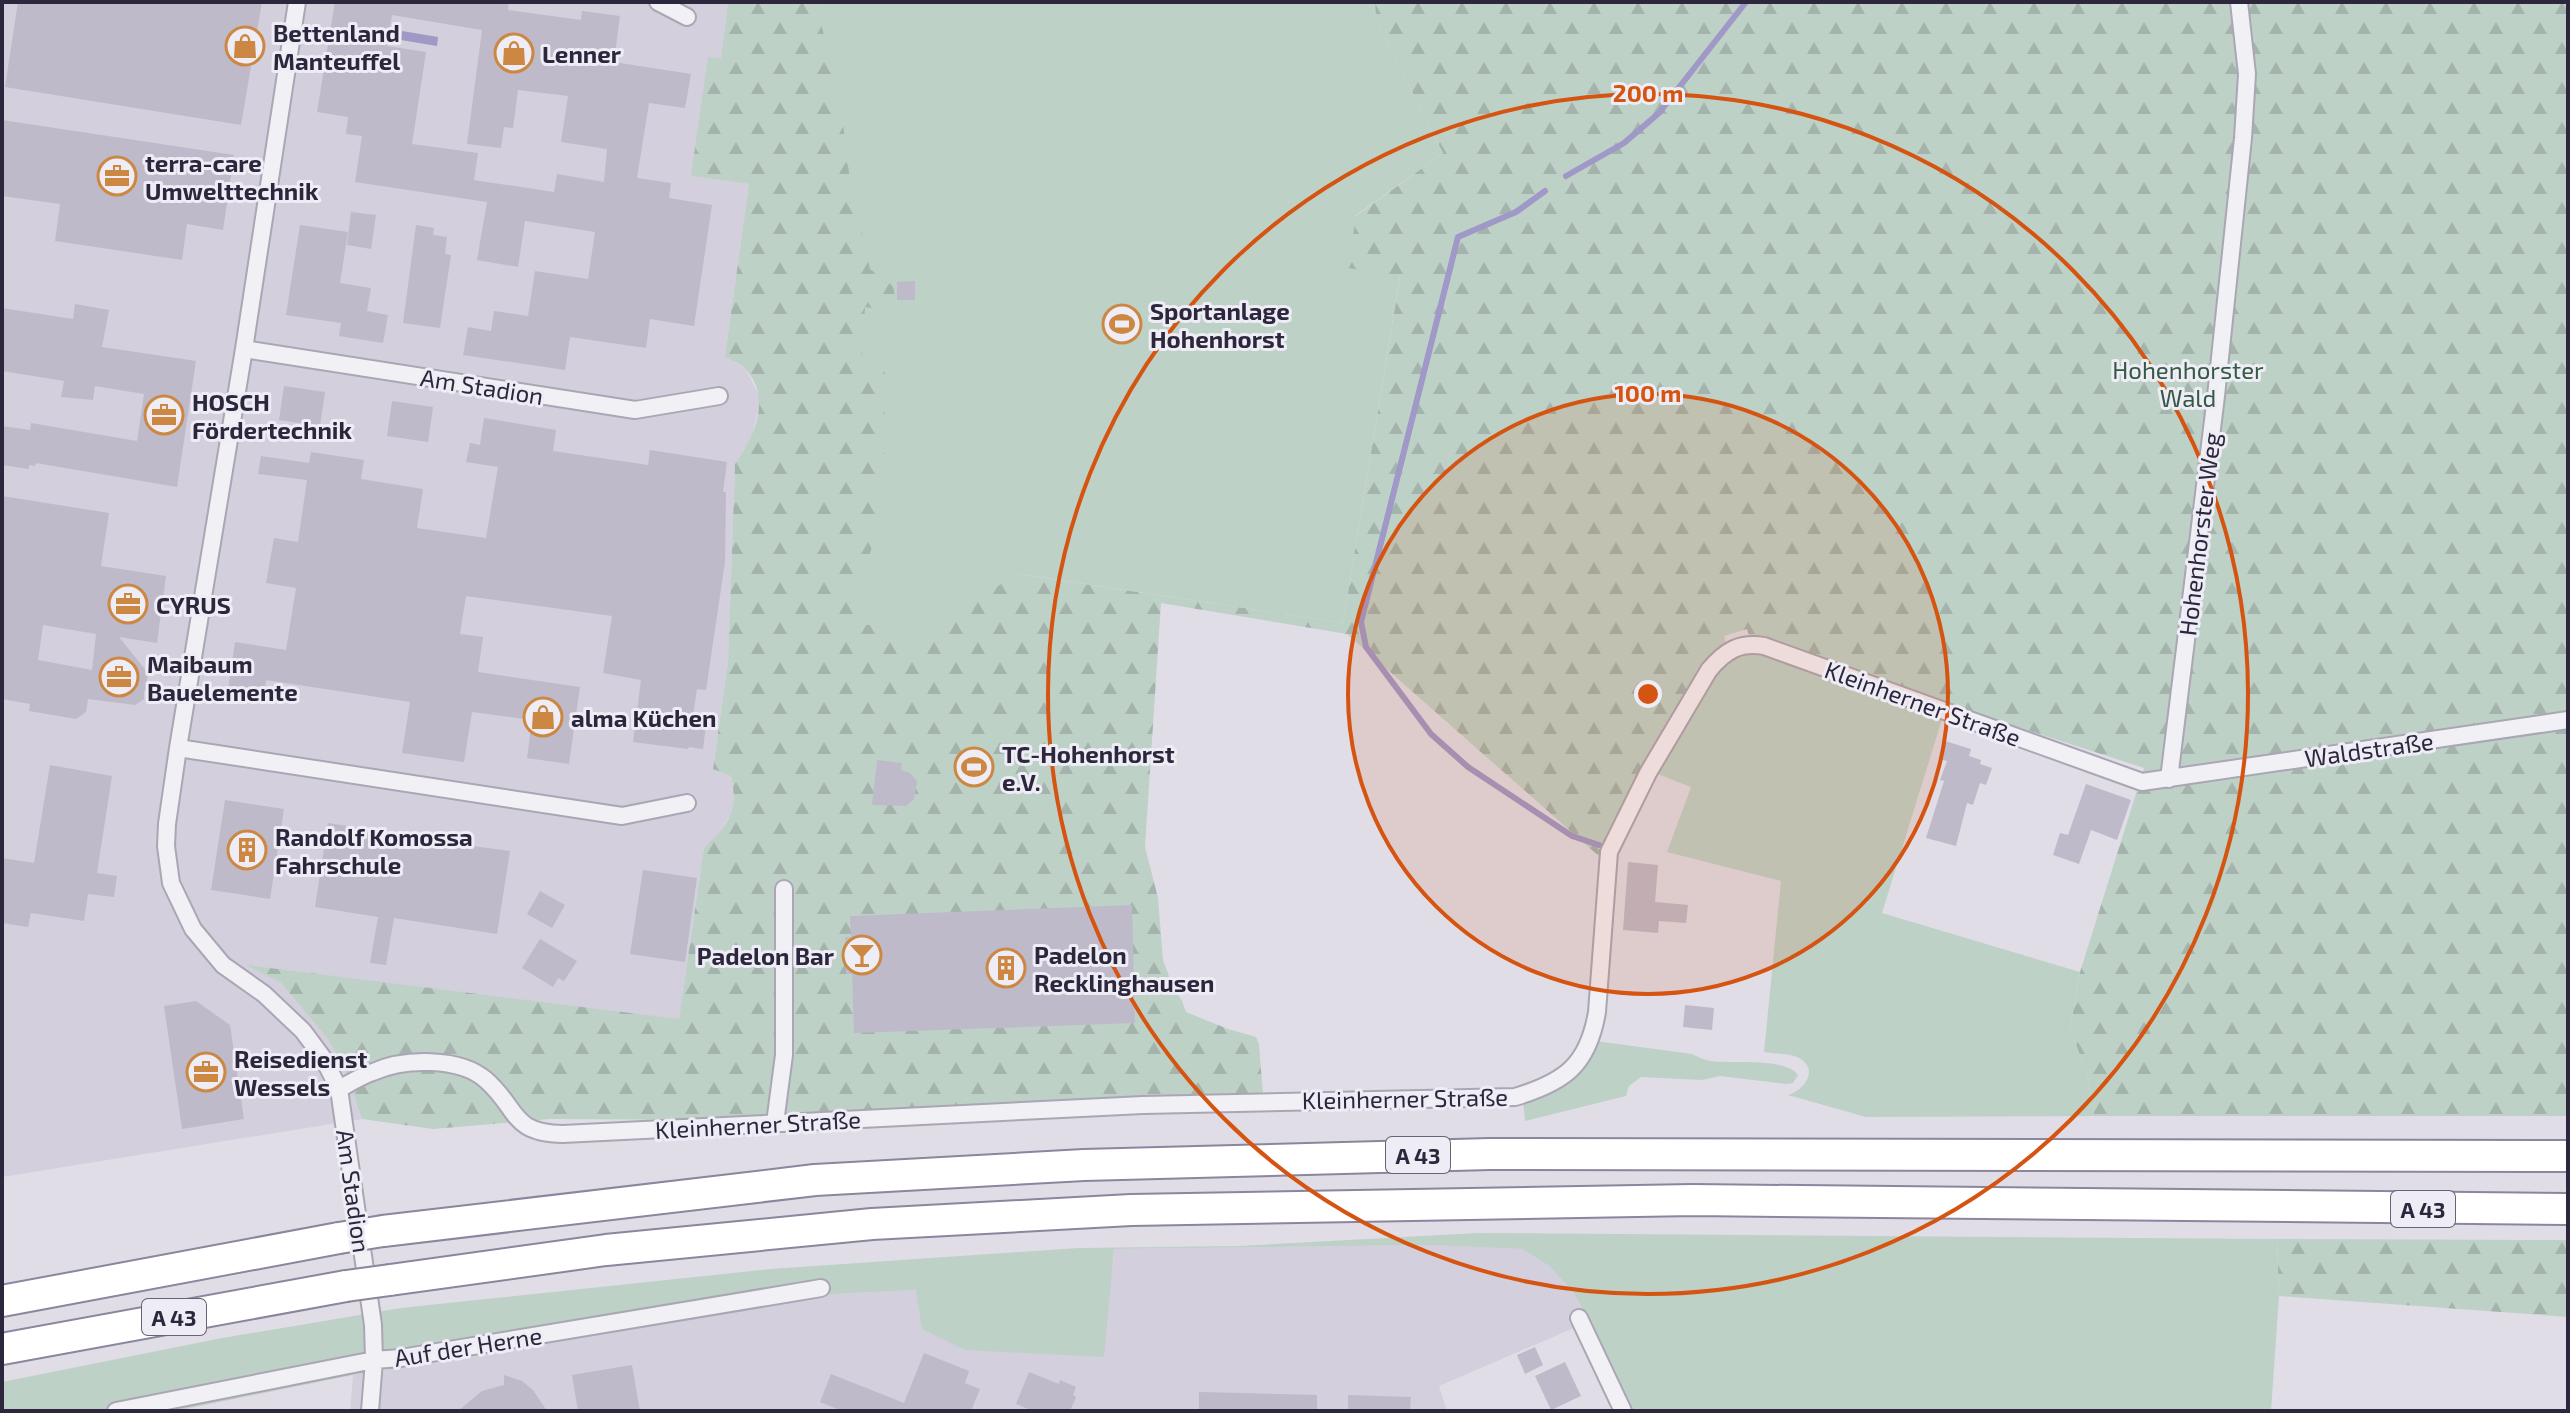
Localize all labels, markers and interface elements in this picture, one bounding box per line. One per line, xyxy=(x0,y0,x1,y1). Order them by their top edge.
place label: Bettenland Manteuffel xyxy=(273,18,400,75)
shop icon: Bettenland Manteuffel xyxy=(224,25,266,67)
shop icon: Lenner xyxy=(493,32,535,74)
place label: Lenner xyxy=(542,39,622,68)
text: 200 m xyxy=(1613,78,1683,107)
place label: terra-care Umwelttechnik xyxy=(145,148,319,205)
office icon: terra-care Umwelttechnik xyxy=(96,155,138,197)
place label: Sportanlage Hohenhorst xyxy=(1150,296,1290,353)
sports icon: Sportanlage Hohenhorst xyxy=(1101,303,1143,345)
park label: Hohenhorster Wald xyxy=(2112,355,2264,412)
street label: Am Stadion xyxy=(418,362,546,410)
text: 100 m xyxy=(1615,378,1681,407)
place label: HOSCH Fördertechnik xyxy=(192,387,352,444)
office icon: HOSCH Fördertechnik xyxy=(143,394,185,436)
street label: Hohenhorster Weg xyxy=(2172,431,2226,637)
office icon: CYRUS xyxy=(107,583,149,625)
place label: CYRUS xyxy=(156,590,231,619)
place label: Maibaum Bauelemente xyxy=(147,649,298,706)
street label: Kleinherner Straße xyxy=(1821,654,2025,752)
office icon: Maibaum Bauelemente xyxy=(98,656,140,698)
centre of rings xyxy=(1634,680,1662,708)
shop icon: alma Küchen xyxy=(522,696,564,738)
place label: alma Küchen xyxy=(571,703,717,732)
street label: Waldstraße xyxy=(2303,726,2435,772)
place label: TC-Hohenhorst e.V. xyxy=(1002,739,1175,796)
sports icon: TC-Hohenhorst e.V. xyxy=(953,746,995,788)
place label: Randolf Komossa Fahrschule xyxy=(275,822,473,879)
building icon: Randolf Komossa Fahrschule xyxy=(226,829,268,871)
bar icon: Padelon Bar xyxy=(841,934,883,976)
place label: Padelon Recklinghausen xyxy=(1034,940,1214,997)
place label: Padelon Bar xyxy=(697,941,835,970)
building icon: Padelon Recklinghausen xyxy=(985,947,1027,989)
place label: Reisedienst Wessels xyxy=(234,1044,367,1101)
office icon: Reisedienst Wessels xyxy=(185,1051,227,1093)
street label: Kleinherner Straße xyxy=(1302,1082,1508,1114)
street label: Kleinherner Straße xyxy=(654,1104,862,1144)
street label: Am Stadion xyxy=(331,1127,377,1255)
road number: A 43 xyxy=(1386,1137,1450,1173)
road number: A 43 xyxy=(2391,1191,2455,1227)
road number: A 43 xyxy=(142,1299,206,1335)
street label: Auf der Herne xyxy=(392,1320,544,1372)

